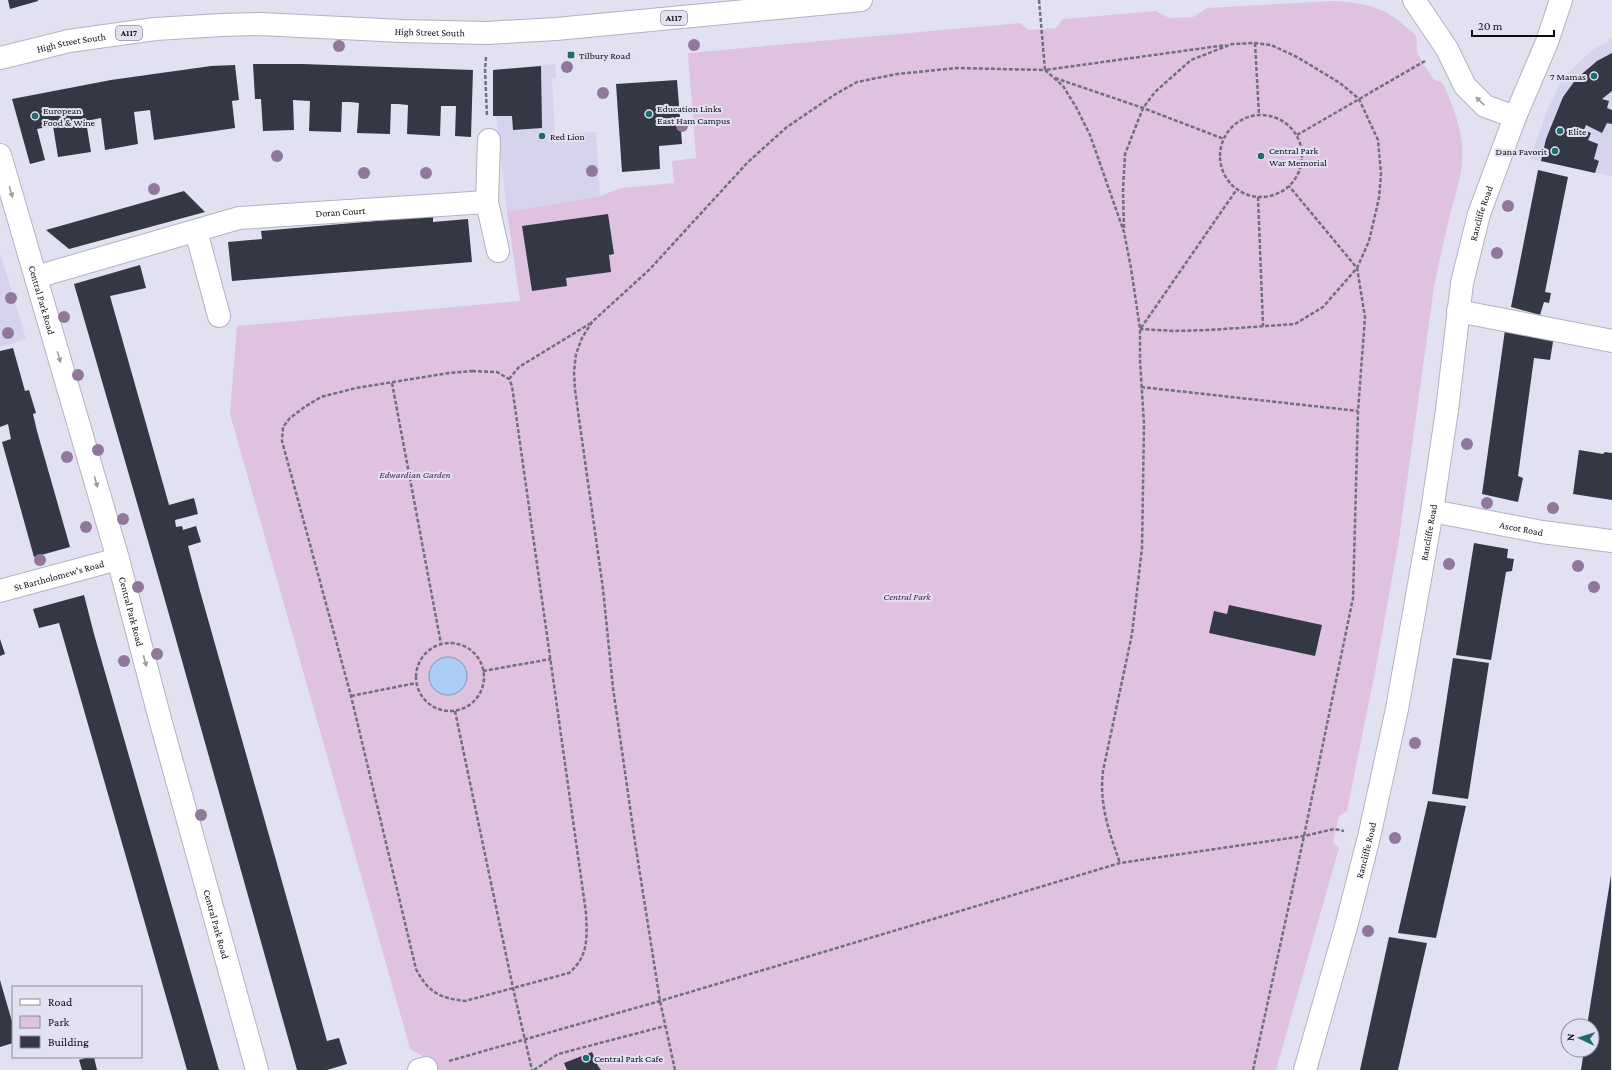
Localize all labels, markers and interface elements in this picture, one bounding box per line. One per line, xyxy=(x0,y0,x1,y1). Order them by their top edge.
road number: A117 xyxy=(661,11,687,25)
scale bar xyxy=(1472,12,1554,38)
text: 20 m xyxy=(1478,19,1503,33)
road number: A117 xyxy=(116,26,142,40)
street label: High Street South xyxy=(394,26,466,39)
street label: High Street South xyxy=(36,31,107,55)
marker: Tilbury Road xyxy=(566,50,576,60)
place label: Tilbury Road xyxy=(579,50,631,61)
place label: 7 Mamas xyxy=(1550,71,1586,82)
marker: 7 Mamas xyxy=(1589,71,1599,81)
one-way arrow xyxy=(1475,96,1485,106)
place label: Education Links East Ham Campus xyxy=(657,103,730,126)
place label: European Food & Wine xyxy=(43,105,96,128)
marker: Education Links East Ham Campus xyxy=(644,109,654,119)
marker: European Food & Wine xyxy=(30,111,40,121)
marker: Elite xyxy=(1555,126,1565,136)
place label: Elite xyxy=(1568,126,1587,137)
marker: Red Lion xyxy=(537,131,547,141)
place label: Red Lion xyxy=(550,131,586,142)
place label: Central Park War Memorial xyxy=(1269,145,1327,168)
place label: Dana Favorit xyxy=(1496,146,1548,157)
marker: Dana Favorit xyxy=(1550,146,1560,156)
marker: Central Park War Memorial xyxy=(1256,151,1266,161)
street label: Rancliffe Road xyxy=(1468,184,1495,242)
one-way arrow xyxy=(8,186,14,198)
street label: Doran Court xyxy=(315,205,366,219)
street label: Central Park Road xyxy=(27,264,57,337)
one-way arrow xyxy=(56,351,62,363)
park label: Edwardian Garden xyxy=(379,469,451,480)
one-way arrow xyxy=(93,476,99,488)
street label: Rancliffe Road xyxy=(1418,503,1439,562)
street label: Ascot Road xyxy=(1499,519,1545,538)
street label: St Bartholomew's Road xyxy=(13,558,106,593)
street label: Central Park Road xyxy=(117,576,146,648)
park label: Central Park xyxy=(883,591,931,602)
one-way arrow xyxy=(142,655,148,668)
street label: Rancliffe Road xyxy=(1354,821,1378,879)
street label: Central Park Road xyxy=(201,888,231,961)
legend xyxy=(12,986,142,1058)
text: Road xyxy=(48,995,73,1009)
text: Park xyxy=(48,1015,70,1029)
north arrow xyxy=(1560,1018,1600,1058)
text: N xyxy=(1564,1033,1576,1041)
text: Building xyxy=(48,1035,89,1049)
marker: Central Park Cafe xyxy=(581,1053,591,1063)
place label: Central Park Cafe xyxy=(594,1053,663,1064)

